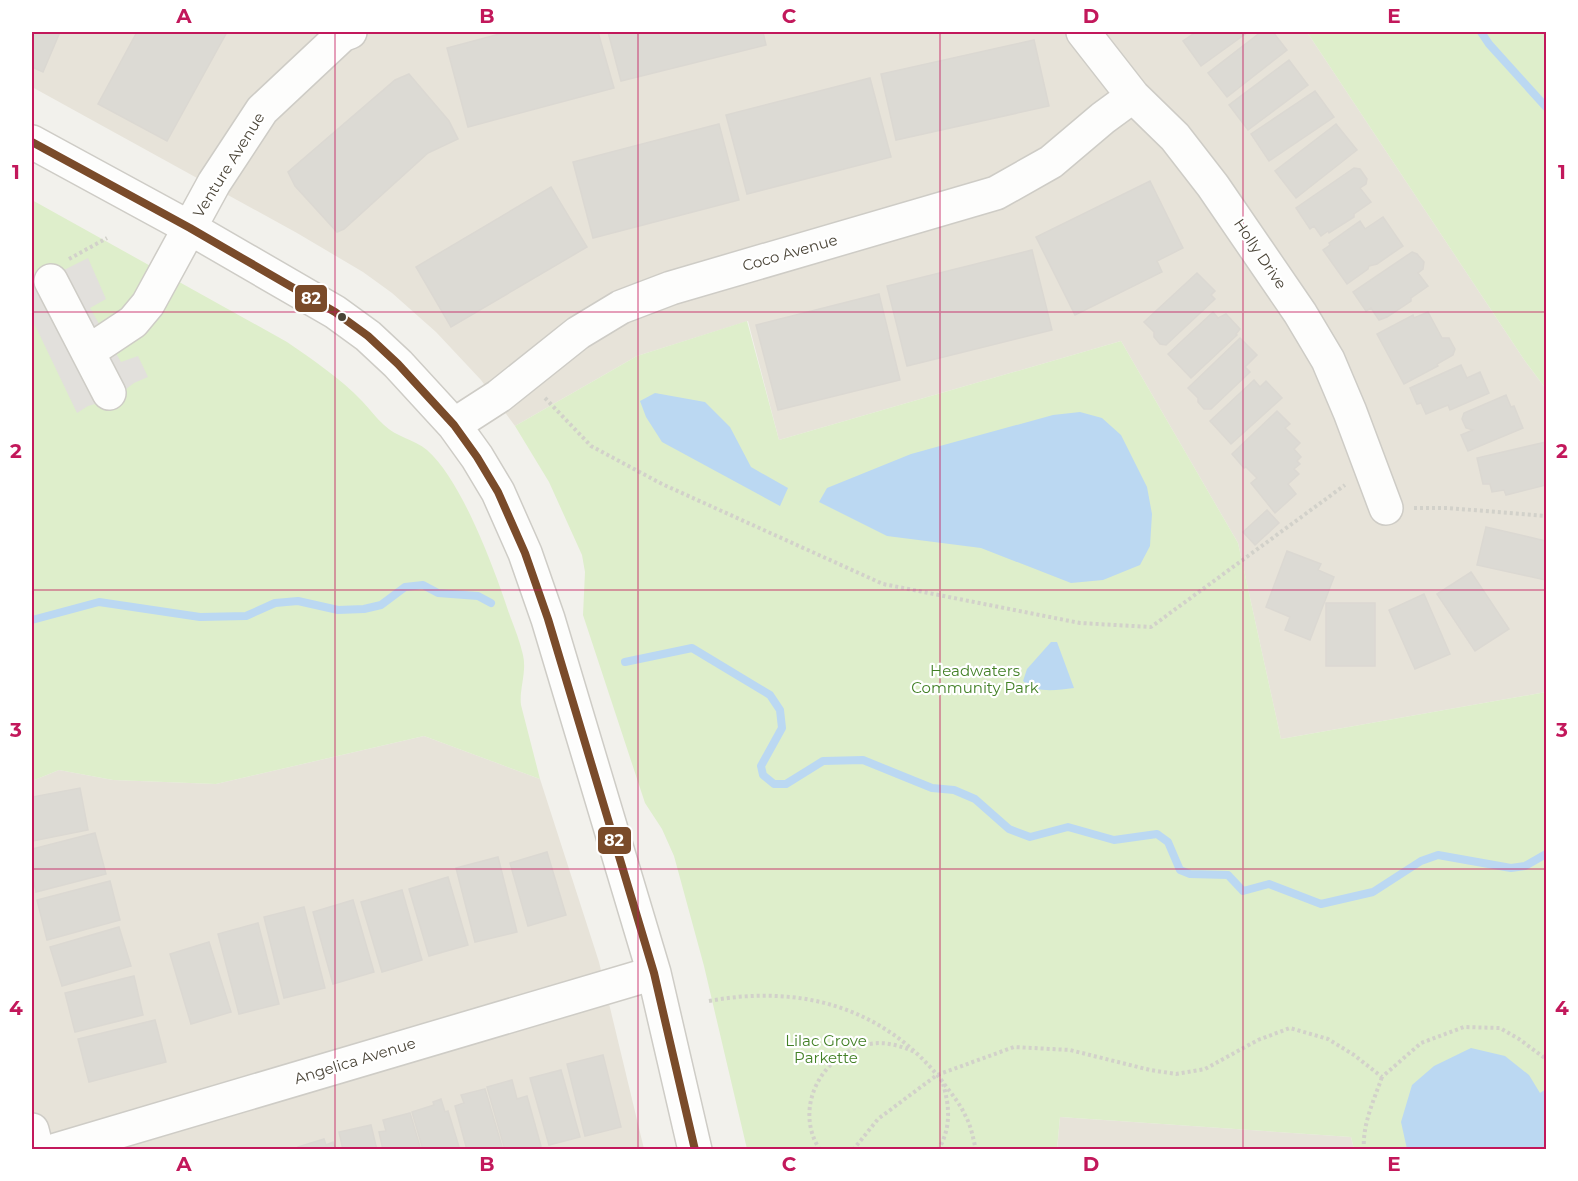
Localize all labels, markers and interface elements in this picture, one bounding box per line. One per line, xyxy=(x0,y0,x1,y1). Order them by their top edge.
text: A xyxy=(175,4,192,28)
text: B xyxy=(479,4,495,28)
text: C xyxy=(782,4,797,28)
text: D xyxy=(1083,4,1099,28)
text: E xyxy=(1387,4,1401,28)
street label: Venture Avenue xyxy=(189,109,269,221)
text: 1 xyxy=(12,160,20,184)
text: 1 xyxy=(1558,160,1566,184)
street label: Holly Drive xyxy=(1230,215,1291,293)
street label: Coco Avenue xyxy=(740,230,840,275)
line badge: 82 xyxy=(294,284,328,313)
text: 82 xyxy=(301,289,321,308)
unlabelled marker xyxy=(336,311,348,323)
text: 2 xyxy=(10,439,22,463)
text: 2 xyxy=(1556,439,1568,463)
park label: Headwaters Community Park xyxy=(911,661,1039,697)
text: 3 xyxy=(9,718,22,742)
text: 3 xyxy=(1555,718,1568,742)
line badge: 82 xyxy=(597,826,632,855)
text: 82 xyxy=(604,831,624,850)
text: 4 xyxy=(9,996,23,1020)
text: 4 xyxy=(1555,996,1569,1020)
park label: Lilac Grove Parkette xyxy=(785,1031,867,1067)
street label: Angelica Avenue xyxy=(292,1033,418,1088)
text: A xyxy=(175,1152,192,1176)
text: B xyxy=(479,1152,495,1176)
text: C xyxy=(782,1152,797,1176)
text: D xyxy=(1083,1152,1099,1176)
text: E xyxy=(1387,1152,1401,1176)

